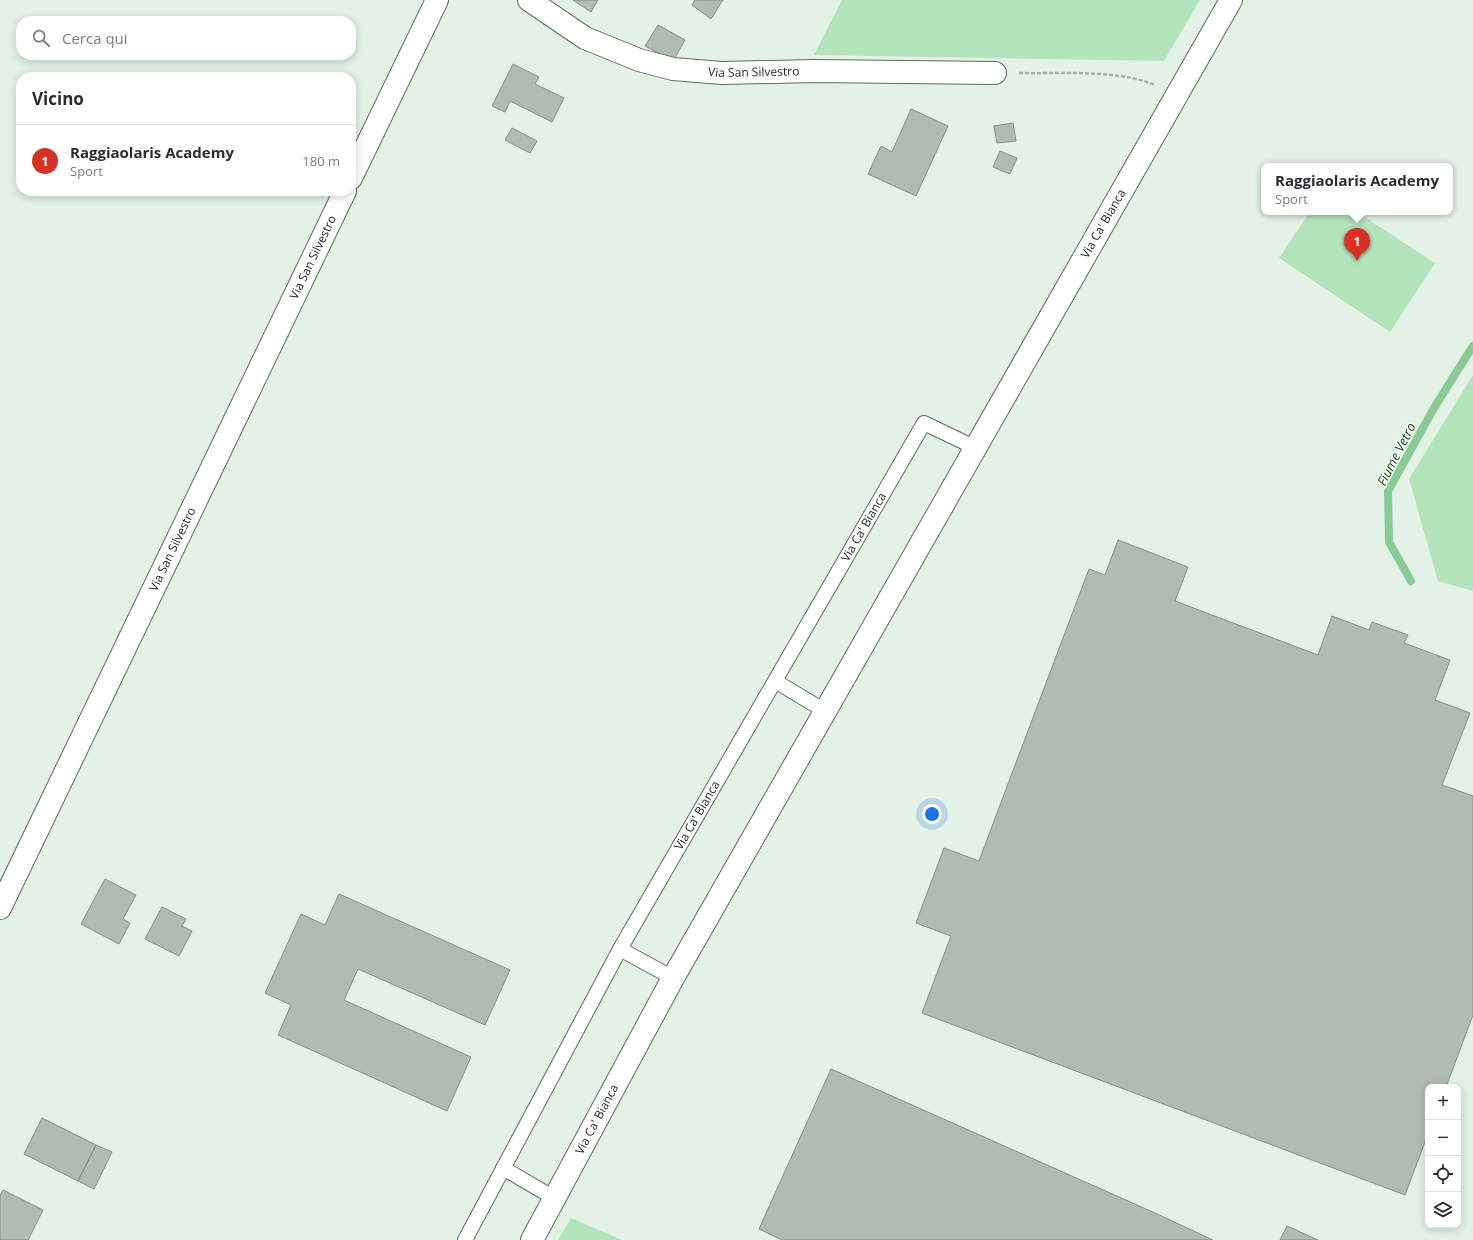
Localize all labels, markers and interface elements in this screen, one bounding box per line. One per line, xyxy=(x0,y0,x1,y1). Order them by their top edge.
search box xyxy=(16,16,356,60)
icon: search xyxy=(30,27,52,49)
text: Cerca qui xyxy=(62,28,128,48)
street label: Via San Silvestro xyxy=(707,62,799,81)
text: Vicino xyxy=(32,87,84,110)
text: Raggiaolaris Academy xyxy=(70,142,234,162)
text: 1 xyxy=(41,152,49,170)
text: 180 m xyxy=(302,152,340,170)
text: Sport xyxy=(70,162,103,180)
popup xyxy=(1261,163,1453,215)
text: Raggiaolaris Academy xyxy=(1275,170,1439,190)
street label: Via Ca' Bianca xyxy=(1076,186,1129,261)
text: Sport xyxy=(1275,190,1308,208)
street label: Via San Silvestro xyxy=(285,212,340,302)
pin: 1 xyxy=(1344,228,1370,261)
water label: Fiume Vetro xyxy=(1372,419,1420,489)
street label: Via Ca' Bianca xyxy=(837,489,890,565)
street label: Via San Silvestro xyxy=(145,504,200,594)
street label: Via Ca' Bianca xyxy=(670,777,723,853)
your location xyxy=(922,804,942,824)
street label: Via Ca' Bianca xyxy=(571,1081,622,1157)
map controls xyxy=(1425,1084,1461,1228)
button: + xyxy=(1425,1084,1461,1120)
button: − xyxy=(1425,1120,1461,1156)
button: locate xyxy=(1425,1156,1461,1192)
button: layers xyxy=(1425,1192,1461,1228)

